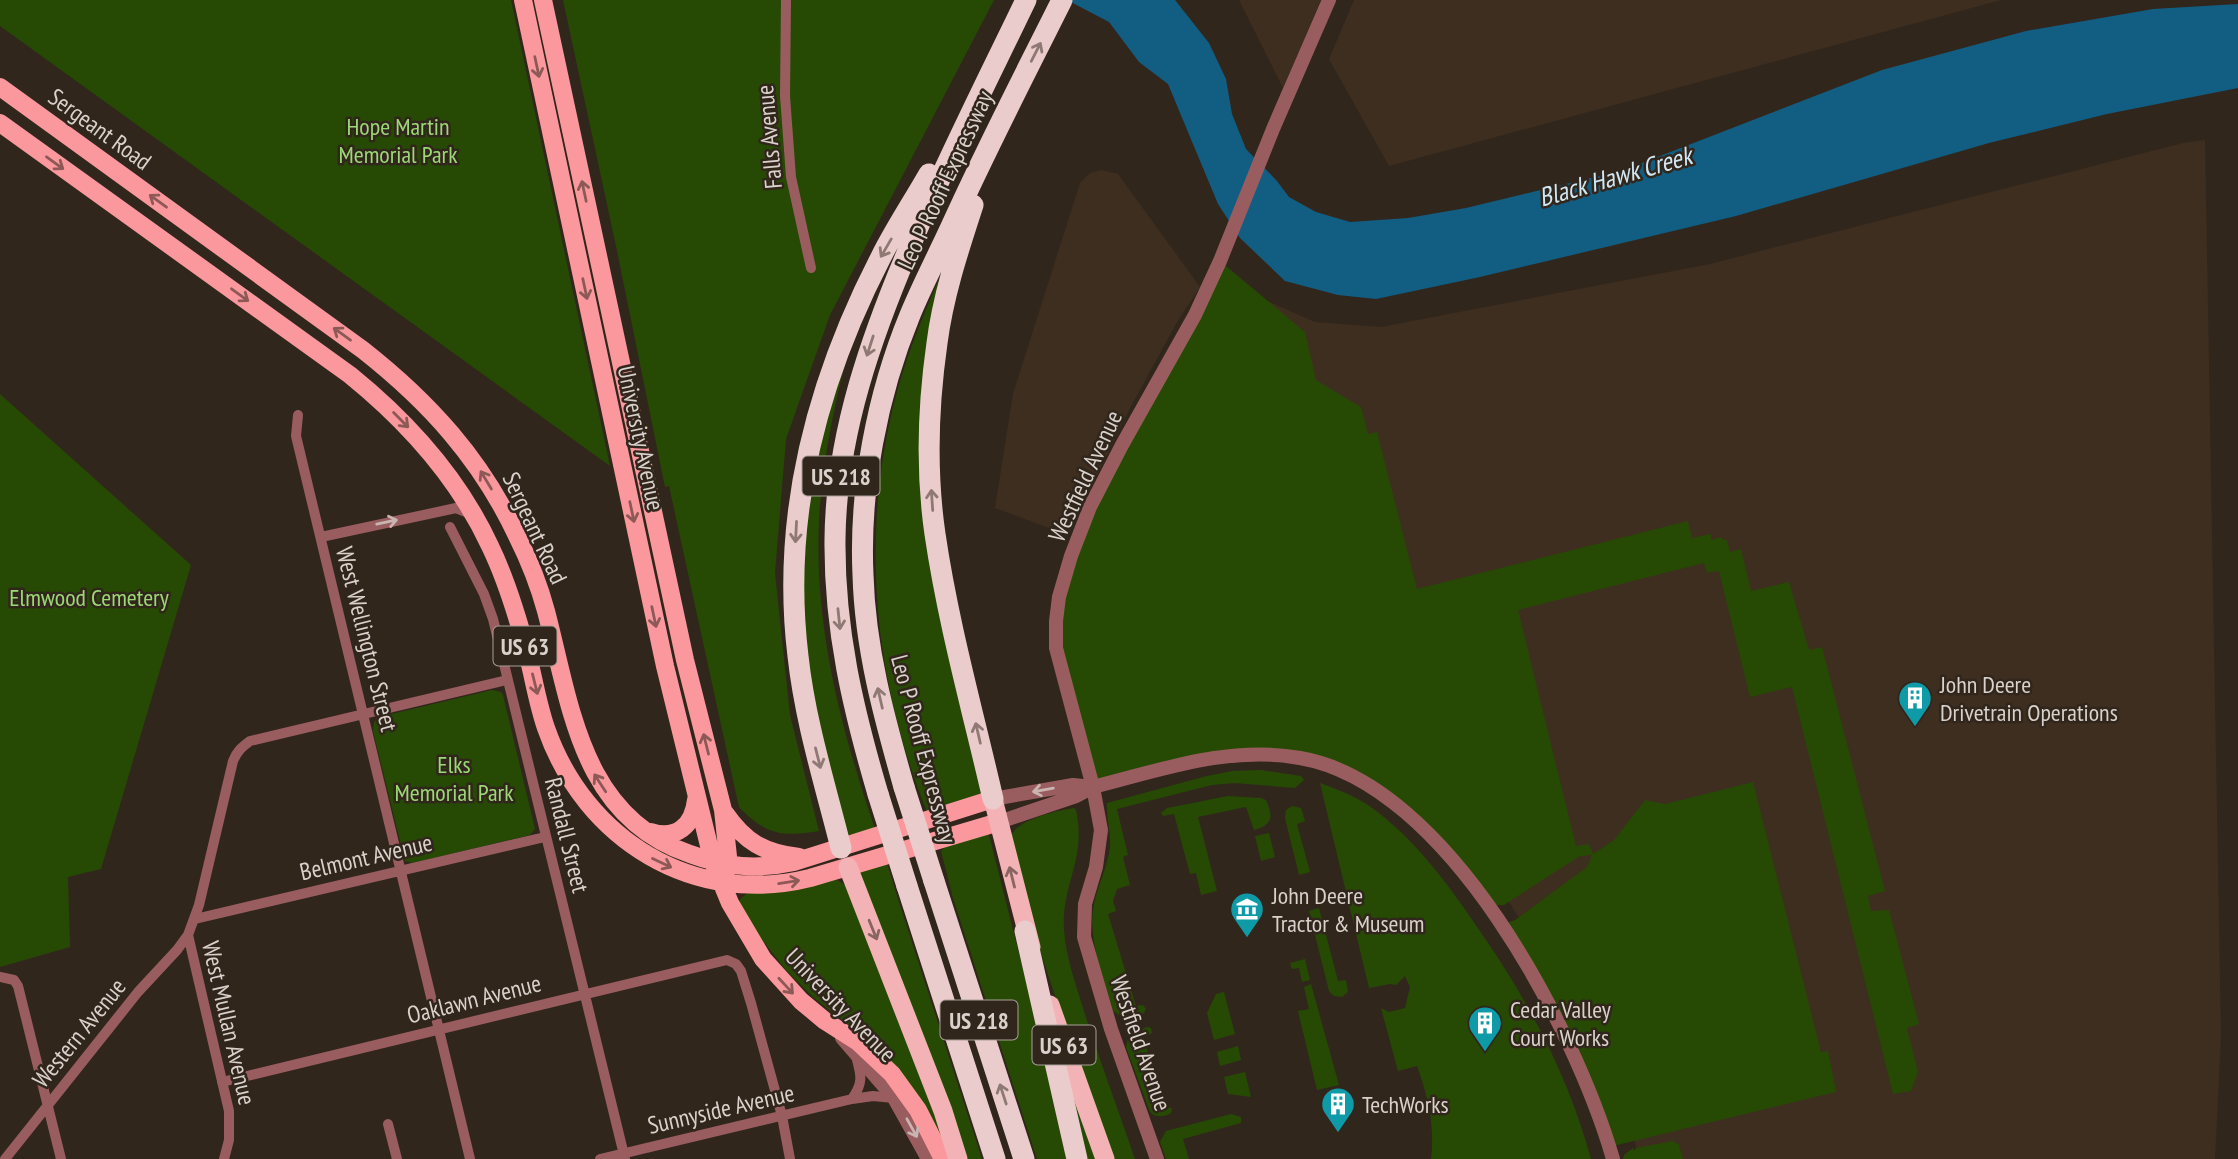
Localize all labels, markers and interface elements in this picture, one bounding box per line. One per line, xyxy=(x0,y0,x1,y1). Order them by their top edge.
one-way arrow xyxy=(1030,42,1043,63)
one-way arrow xyxy=(531,55,545,78)
street label: Sergeant Road xyxy=(42,81,158,177)
street label: Falls Avenue xyxy=(749,84,789,190)
street label: Leo P Rooff Expressway xyxy=(890,86,1000,274)
park label: Hope Martin Memorial Park xyxy=(339,111,458,170)
water label: Black Hawk Creek xyxy=(1535,138,1698,214)
one-way arrow xyxy=(45,155,64,170)
one-way arrow xyxy=(576,180,590,203)
one-way arrow xyxy=(149,194,168,208)
one-way arrow xyxy=(879,237,892,258)
one-way arrow xyxy=(578,277,592,300)
one-way arrow xyxy=(230,288,249,302)
one-way arrow xyxy=(333,327,352,342)
one-way arrow xyxy=(863,335,875,357)
street label: University Avenue xyxy=(611,363,671,513)
street label: Westfield Avenue xyxy=(1041,405,1129,547)
one-way arrow xyxy=(392,411,409,428)
road number: US 218 xyxy=(802,456,880,496)
street label: Sergeant Road xyxy=(496,467,574,589)
one-way arrow xyxy=(479,470,493,490)
one-way arrow xyxy=(925,489,938,511)
one-way arrow xyxy=(626,500,639,523)
one-way arrow xyxy=(375,515,398,529)
one-way arrow xyxy=(789,521,802,543)
street label: West Wellington Street xyxy=(329,543,405,735)
park label: Elmwood Cemetery xyxy=(9,582,169,613)
one-way arrow xyxy=(648,605,662,628)
one-way arrow xyxy=(833,607,846,630)
road number: US 63 xyxy=(494,626,556,666)
street label: Leo P Rooff Expressway xyxy=(884,651,964,847)
place label: John Deere Drivetrain Operations xyxy=(1939,669,2118,728)
one-way arrow xyxy=(529,672,542,695)
building icon: John Deere Drivetrain Operations xyxy=(1896,679,1934,728)
one-way arrow xyxy=(872,687,886,710)
one-way arrow xyxy=(971,722,984,745)
one-way arrow xyxy=(698,733,712,756)
one-way arrow xyxy=(812,746,825,769)
park label: Elks Memorial Park xyxy=(395,749,514,808)
one-way arrow xyxy=(593,773,607,793)
street label: Randall Street xyxy=(538,774,596,896)
one-way arrow xyxy=(1032,784,1055,797)
street label: Belmont Avenue xyxy=(297,827,435,887)
one-way arrow xyxy=(650,857,672,870)
one-way arrow xyxy=(1005,866,1018,888)
one-way arrow xyxy=(777,875,800,888)
place label: John Deere Tractor & Museum xyxy=(1271,880,1424,939)
museum icon: John Deere Tractor & Museum xyxy=(1228,890,1266,939)
one-way arrow xyxy=(868,919,881,941)
street label: West Mullan Avenue xyxy=(195,938,263,1108)
street label: University Avenue xyxy=(779,941,903,1069)
street label: Oaklawn Avenue xyxy=(404,967,544,1031)
street label: Westfield Avenue xyxy=(1103,971,1179,1115)
street label: Western Avenue xyxy=(25,972,133,1094)
one-way arrow xyxy=(778,977,794,995)
place label: Cedar Valley Court Works xyxy=(1510,994,1611,1053)
road number: US 218 xyxy=(940,1001,1018,1040)
building icon: Cedar Valley Court Works xyxy=(1466,1004,1504,1053)
road number: US 63 xyxy=(1032,1026,1096,1064)
street label: Sunnyside Avenue xyxy=(645,1077,797,1141)
one-way arrow xyxy=(996,1083,1009,1105)
building icon: TechWorks xyxy=(1319,1085,1357,1134)
place label: TechWorks xyxy=(1362,1089,1449,1120)
one-way arrow xyxy=(906,1117,919,1138)

